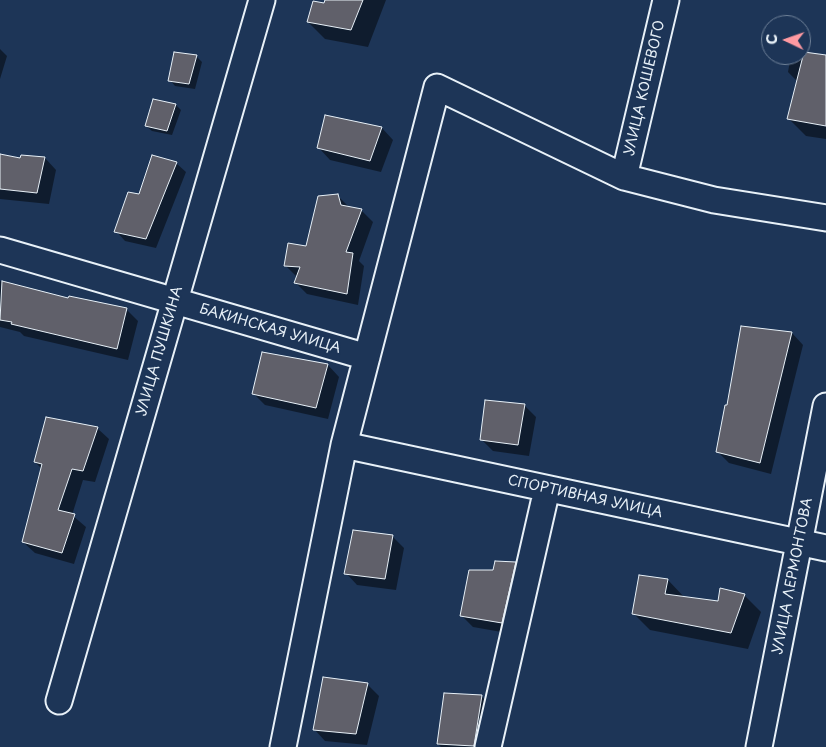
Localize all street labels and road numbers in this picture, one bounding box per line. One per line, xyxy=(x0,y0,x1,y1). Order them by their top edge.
street label: УЛИЦА КОШЕВОГО xyxy=(621,19,669,157)
street label: УЛИЦА ПУШКИНА xyxy=(133,284,187,418)
street label: БАКИНСКАЯ УЛИЦА xyxy=(197,301,343,357)
street label: СПОРТИВНАЯ УЛИЦА xyxy=(506,472,664,522)
street label: УЛИЦА ЛЕРМОНТОВА xyxy=(770,496,816,656)

